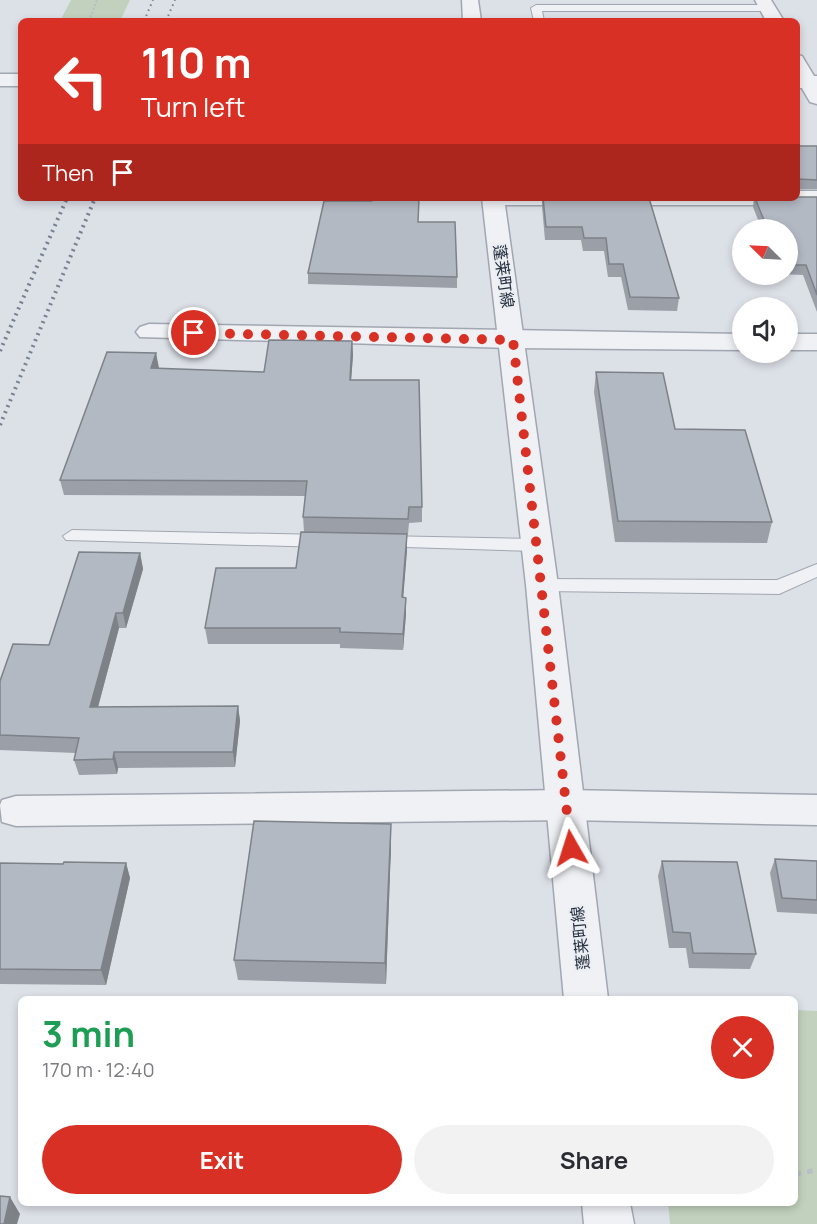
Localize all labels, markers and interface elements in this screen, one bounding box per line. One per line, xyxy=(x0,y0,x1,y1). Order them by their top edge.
text: 110 m xyxy=(141,33,252,91)
icon: left xyxy=(42,42,120,120)
text: Turn left xyxy=(141,88,245,125)
icon: arrive xyxy=(106,156,139,189)
text: Then xyxy=(42,158,94,188)
north arrow xyxy=(732,219,798,285)
map controls xyxy=(732,219,798,363)
street label: 蓬莱町線 xyxy=(489,243,519,309)
button: sound xyxy=(732,297,798,363)
pin xyxy=(168,307,219,358)
icon: arrive xyxy=(177,316,210,349)
position arrow xyxy=(539,816,603,880)
street label: 蓬莱町線 xyxy=(566,905,594,971)
text: 3 min xyxy=(42,1009,135,1058)
button: close xyxy=(711,1016,774,1079)
text: 170 m · 12:40 xyxy=(42,1056,155,1083)
button: Exit xyxy=(42,1125,402,1194)
button: Share xyxy=(414,1125,774,1194)

